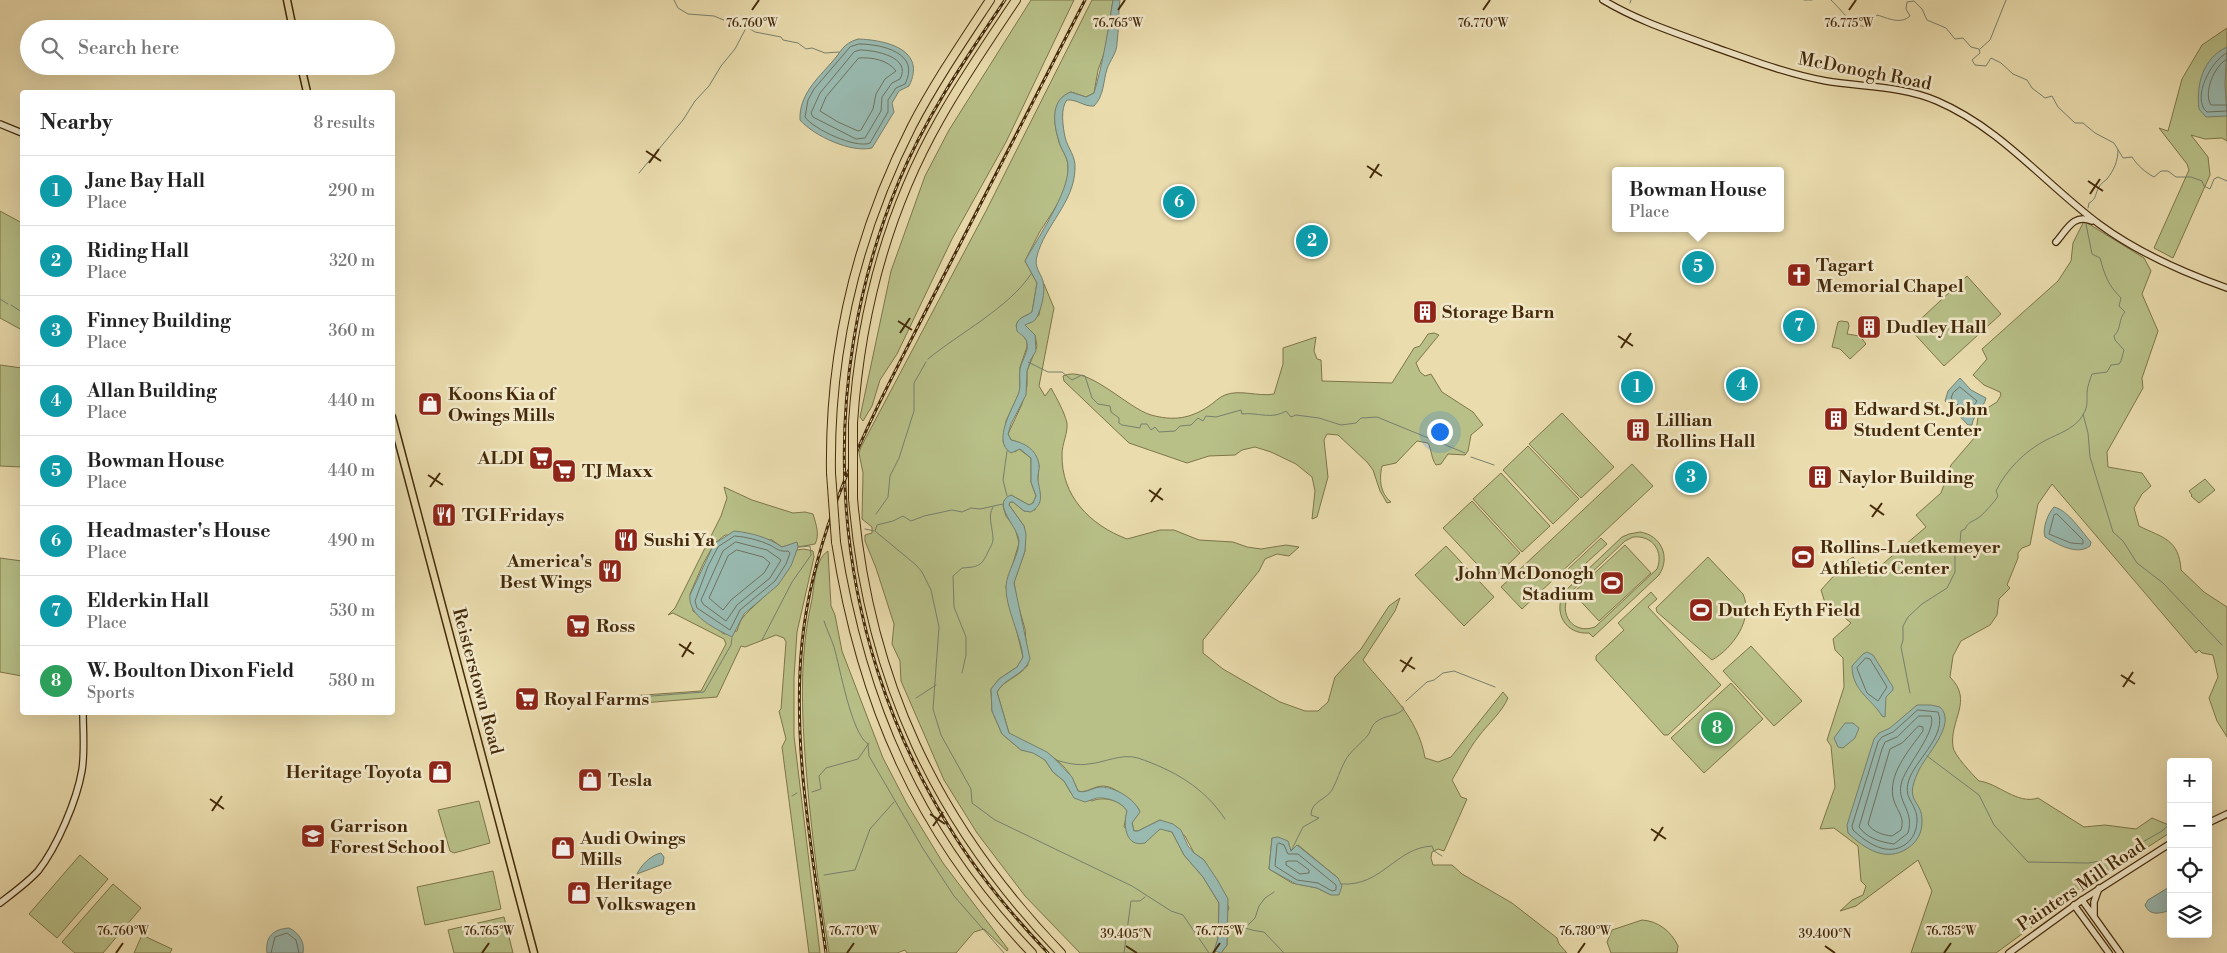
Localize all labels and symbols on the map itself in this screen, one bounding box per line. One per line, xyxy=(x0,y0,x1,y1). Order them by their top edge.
text: 76.760°W xyxy=(726,16,779,31)
text: 76.765°W xyxy=(1093,16,1144,31)
text: 76.770°W xyxy=(1458,16,1509,31)
text: 76.775°W xyxy=(1824,16,1875,31)
street label: McDonogh Road xyxy=(1796,47,1934,96)
pin: 6 xyxy=(1163,183,1195,221)
pin: 2 xyxy=(1296,222,1328,260)
pin: 5 xyxy=(1682,248,1714,286)
place label: Tagart Memorial Chapel xyxy=(1816,254,1964,298)
church icon: Tagart Memorial Chapel xyxy=(1786,262,1812,288)
building icon: Storage Barn xyxy=(1412,299,1438,325)
place label: Storage Barn xyxy=(1442,301,1554,324)
pin: 7 xyxy=(1783,307,1815,345)
building icon: Dudley Hall xyxy=(1856,314,1882,340)
place label: Dudley Hall xyxy=(1886,316,1987,339)
pin: 4 xyxy=(1726,366,1758,404)
pin: 1 xyxy=(1621,368,1653,406)
place label: Koons Kia of Owings Mills xyxy=(448,383,558,427)
shop icon: Koons Kia of Owings Mills xyxy=(417,391,443,417)
place label: Edward St. John Student Center xyxy=(1854,398,1988,442)
building icon: Edward St. John Student Center xyxy=(1823,406,1849,432)
place label: Lillian Rollins Hall xyxy=(1656,409,1755,453)
building icon: Lillian Rollins Hall xyxy=(1625,417,1651,443)
your location xyxy=(1427,419,1453,445)
supermarket icon: ALDI xyxy=(528,445,554,471)
place label: ALDI xyxy=(477,447,524,470)
supermarket icon: TJ Maxx xyxy=(551,458,577,484)
pin: 3 xyxy=(1675,458,1707,496)
place label: TJ Maxx xyxy=(582,460,654,483)
building icon: Naylor Building xyxy=(1807,464,1833,490)
place label: Naylor Building xyxy=(1838,466,1975,489)
restaurant icon: TGI Fridays xyxy=(431,502,457,528)
place label: TGI Fridays xyxy=(462,504,564,527)
restaurant icon: Sushi Ya xyxy=(613,527,639,553)
place label: Sushi Ya xyxy=(644,529,715,552)
place label: Rollins-Luetkemeyer Athletic Center xyxy=(1819,536,2001,580)
sports icon: Rollins-Luetkemeyer Athletic Center xyxy=(1790,544,1816,570)
place label: America's Best Wings xyxy=(499,550,592,594)
restaurant icon: America's Best Wings xyxy=(597,558,623,584)
place label: John McDonogh Stadium xyxy=(1454,562,1595,606)
sports icon: John McDonogh Stadium xyxy=(1599,570,1625,596)
sports icon: Dutch Eyth Field xyxy=(1688,597,1714,623)
place label: Dutch Eyth Field xyxy=(1718,599,1860,622)
street label: Reisterstown Road xyxy=(447,605,508,758)
supermarket icon: Ross xyxy=(565,613,591,639)
place label: Ross xyxy=(596,615,635,638)
supermarket icon: Royal Farms xyxy=(514,686,540,712)
place label: Royal Farms xyxy=(544,688,649,711)
pin: 8 xyxy=(1701,709,1733,747)
shop icon: Heritage Toyota xyxy=(427,759,453,785)
place label: Heritage Toyota xyxy=(286,761,422,784)
shop icon: Tesla xyxy=(577,767,603,793)
place label: Tesla xyxy=(608,769,653,792)
place label: Garrison Forest School xyxy=(330,815,445,859)
school or university icon: Garrison Forest School xyxy=(300,823,326,849)
place label: Audi Owings Mills xyxy=(579,827,686,871)
street label: Painters Mill Road xyxy=(2013,834,2150,937)
shop icon: Audi Owings Mills xyxy=(550,835,576,861)
place label: Heritage Volkswagen xyxy=(595,872,696,916)
shop icon: Heritage Volkswagen xyxy=(566,880,592,906)
text: 76.760°W xyxy=(97,924,150,939)
text: 76.765°W xyxy=(464,924,515,939)
text: 76.770°W xyxy=(829,924,880,939)
text: 76.775°W xyxy=(1195,924,1246,939)
text: 76.780°W xyxy=(1559,924,1612,939)
text: 76.785°W xyxy=(1926,924,1977,939)
text: 39.405°N xyxy=(1100,927,1152,942)
text: 39.400°N xyxy=(1799,927,1852,942)

